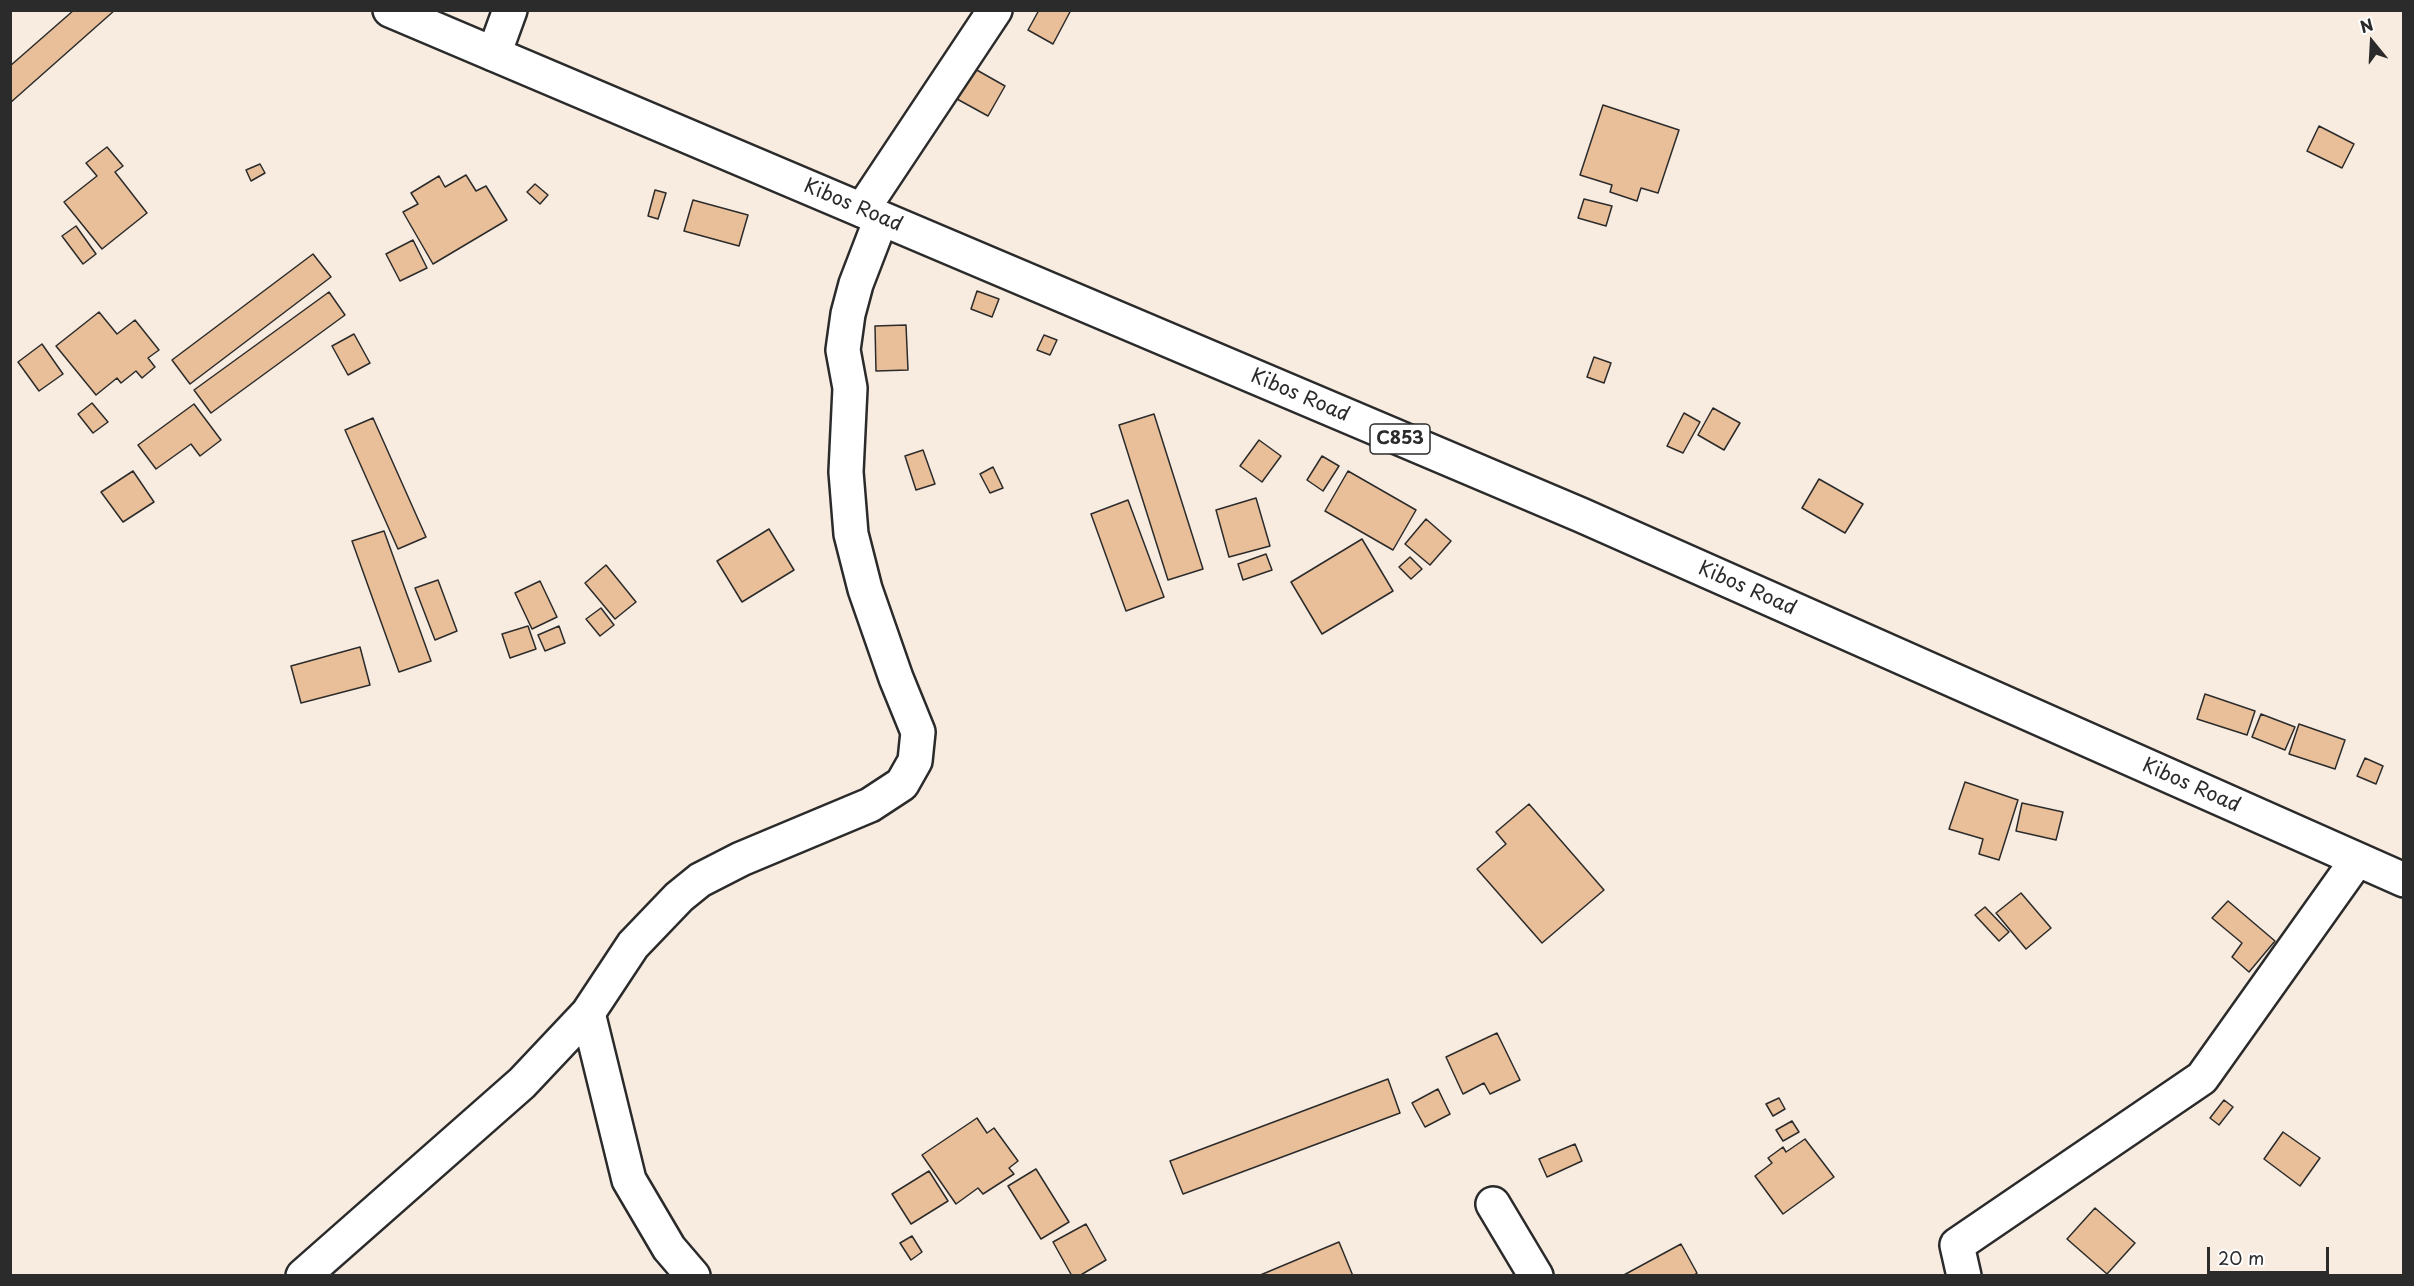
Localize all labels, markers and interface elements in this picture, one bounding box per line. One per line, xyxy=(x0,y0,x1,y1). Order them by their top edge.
north arrow xyxy=(2342,12,2402,72)
text: N xyxy=(2357,12,2376,38)
street label: Kibos Road xyxy=(800,174,906,238)
street label: Kibos Road xyxy=(1247,364,1353,428)
road number: C853 xyxy=(1370,424,1430,454)
street label: Kibos Road xyxy=(1694,557,1800,621)
street label: Kibos Road xyxy=(2138,754,2244,818)
scale bar xyxy=(2210,1235,2332,1273)
text: 20 m xyxy=(2218,1244,2264,1271)

